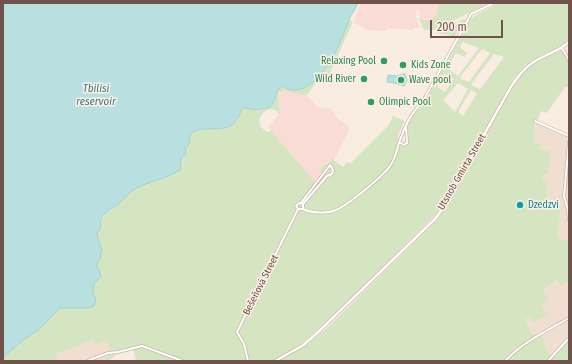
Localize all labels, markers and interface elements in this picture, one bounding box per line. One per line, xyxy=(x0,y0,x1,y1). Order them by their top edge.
scale bar xyxy=(432,12,505,38)
text: 200 m xyxy=(437,20,467,34)
place label: Relaxing Pool xyxy=(321,55,376,67)
marker: Relaxing Pool xyxy=(379,56,389,66)
place label: Kids Zone xyxy=(411,59,451,71)
marker: Kids Zone xyxy=(398,60,408,70)
place label: Wild River xyxy=(315,73,356,85)
marker: Wild River xyxy=(359,74,369,84)
place label: Wave pool xyxy=(409,74,451,86)
marker: Wave pool xyxy=(396,75,406,85)
water label: Tbilisi reservoir xyxy=(76,82,116,108)
place label: Olimpic Pool xyxy=(379,96,431,108)
marker: Olimpic Pool xyxy=(366,97,376,107)
street label: Utsnob Gmirta Street xyxy=(435,132,489,212)
place label: Dzedzvi xyxy=(528,199,559,211)
marker: Dzedzvi xyxy=(515,200,525,210)
street label: Bešeňová Street xyxy=(241,253,281,317)

